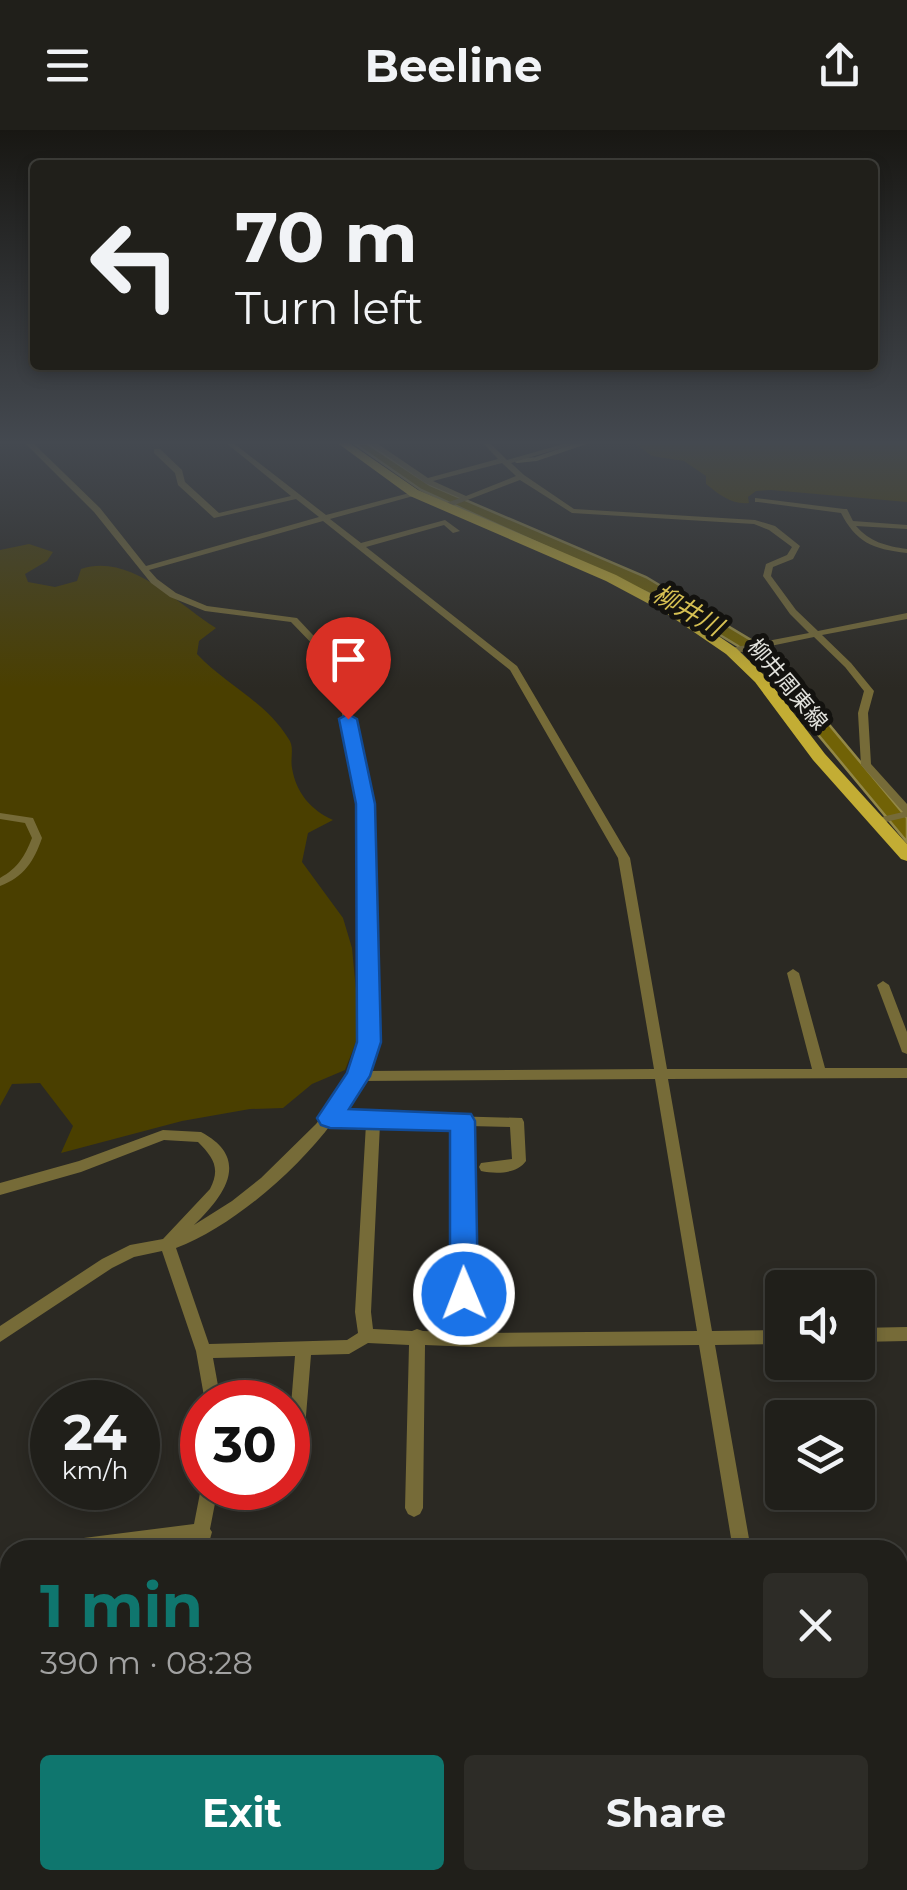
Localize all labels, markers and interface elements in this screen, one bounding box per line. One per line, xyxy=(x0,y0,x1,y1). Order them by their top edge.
icon: menu xyxy=(40,38,95,93)
text: Beeline xyxy=(365,38,542,93)
icon: share xyxy=(812,38,867,93)
text: 70 m xyxy=(235,194,418,280)
icon: left xyxy=(70,200,200,330)
text: Turn left xyxy=(235,280,423,335)
water label: 柳井川 xyxy=(648,578,731,643)
pin xyxy=(306,617,391,720)
icon: arrive xyxy=(321,632,376,687)
street label: 柳井周東線 xyxy=(742,634,833,735)
position arrow xyxy=(412,1242,516,1346)
map controls xyxy=(765,1270,875,1510)
button: sound xyxy=(765,1270,875,1380)
speed limit sign: 30 xyxy=(180,1380,310,1510)
button: layers xyxy=(765,1400,875,1510)
text: 24 xyxy=(63,1402,127,1463)
text: km/h xyxy=(62,1455,128,1485)
text: 1 min xyxy=(40,1569,203,1642)
button: close xyxy=(763,1573,868,1678)
text: 390 m · 08:28 xyxy=(40,1643,253,1682)
button: Exit xyxy=(40,1755,444,1870)
button: Share xyxy=(464,1755,868,1870)

